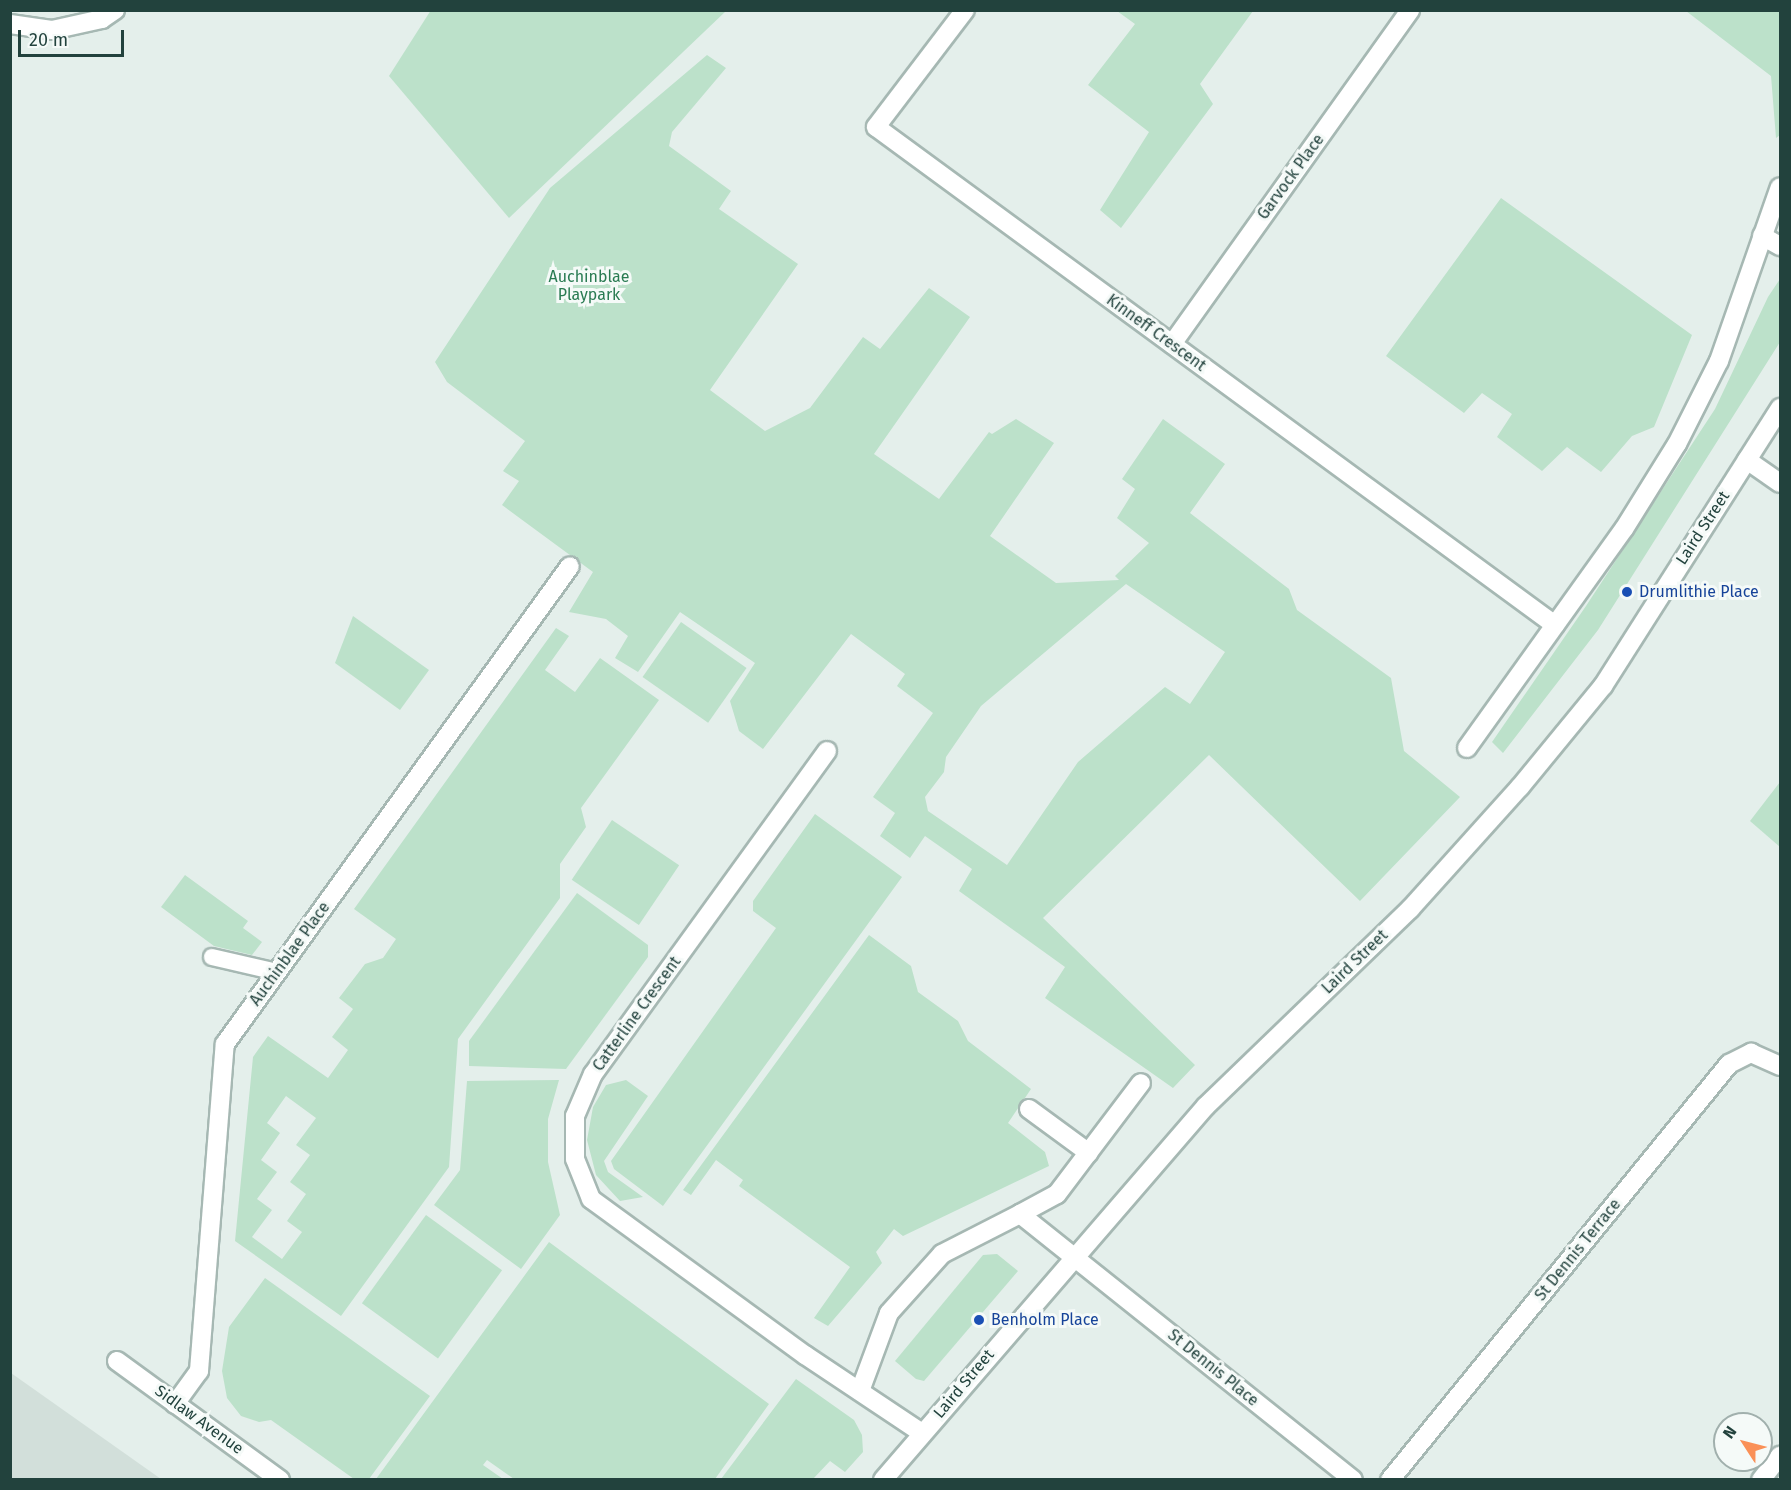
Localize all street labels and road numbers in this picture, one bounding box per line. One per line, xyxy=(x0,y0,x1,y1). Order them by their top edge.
street label: Garvock Place xyxy=(1254,131,1328,223)
street label: Kinneff Crescent xyxy=(1103,291,1209,375)
street label: Laird Street xyxy=(1672,488,1734,568)
street label: Auchinblae Place xyxy=(246,898,334,1010)
street label: Laird Street xyxy=(1318,926,1392,998)
street label: Catterline Crescent xyxy=(589,953,685,1075)
street label: St Dennis Terrace xyxy=(1531,1195,1625,1305)
street label: St Dennis Place xyxy=(1164,1326,1262,1410)
street label: Laird Street xyxy=(930,1346,998,1422)
street label: Sidlaw Avenue xyxy=(151,1381,247,1459)

